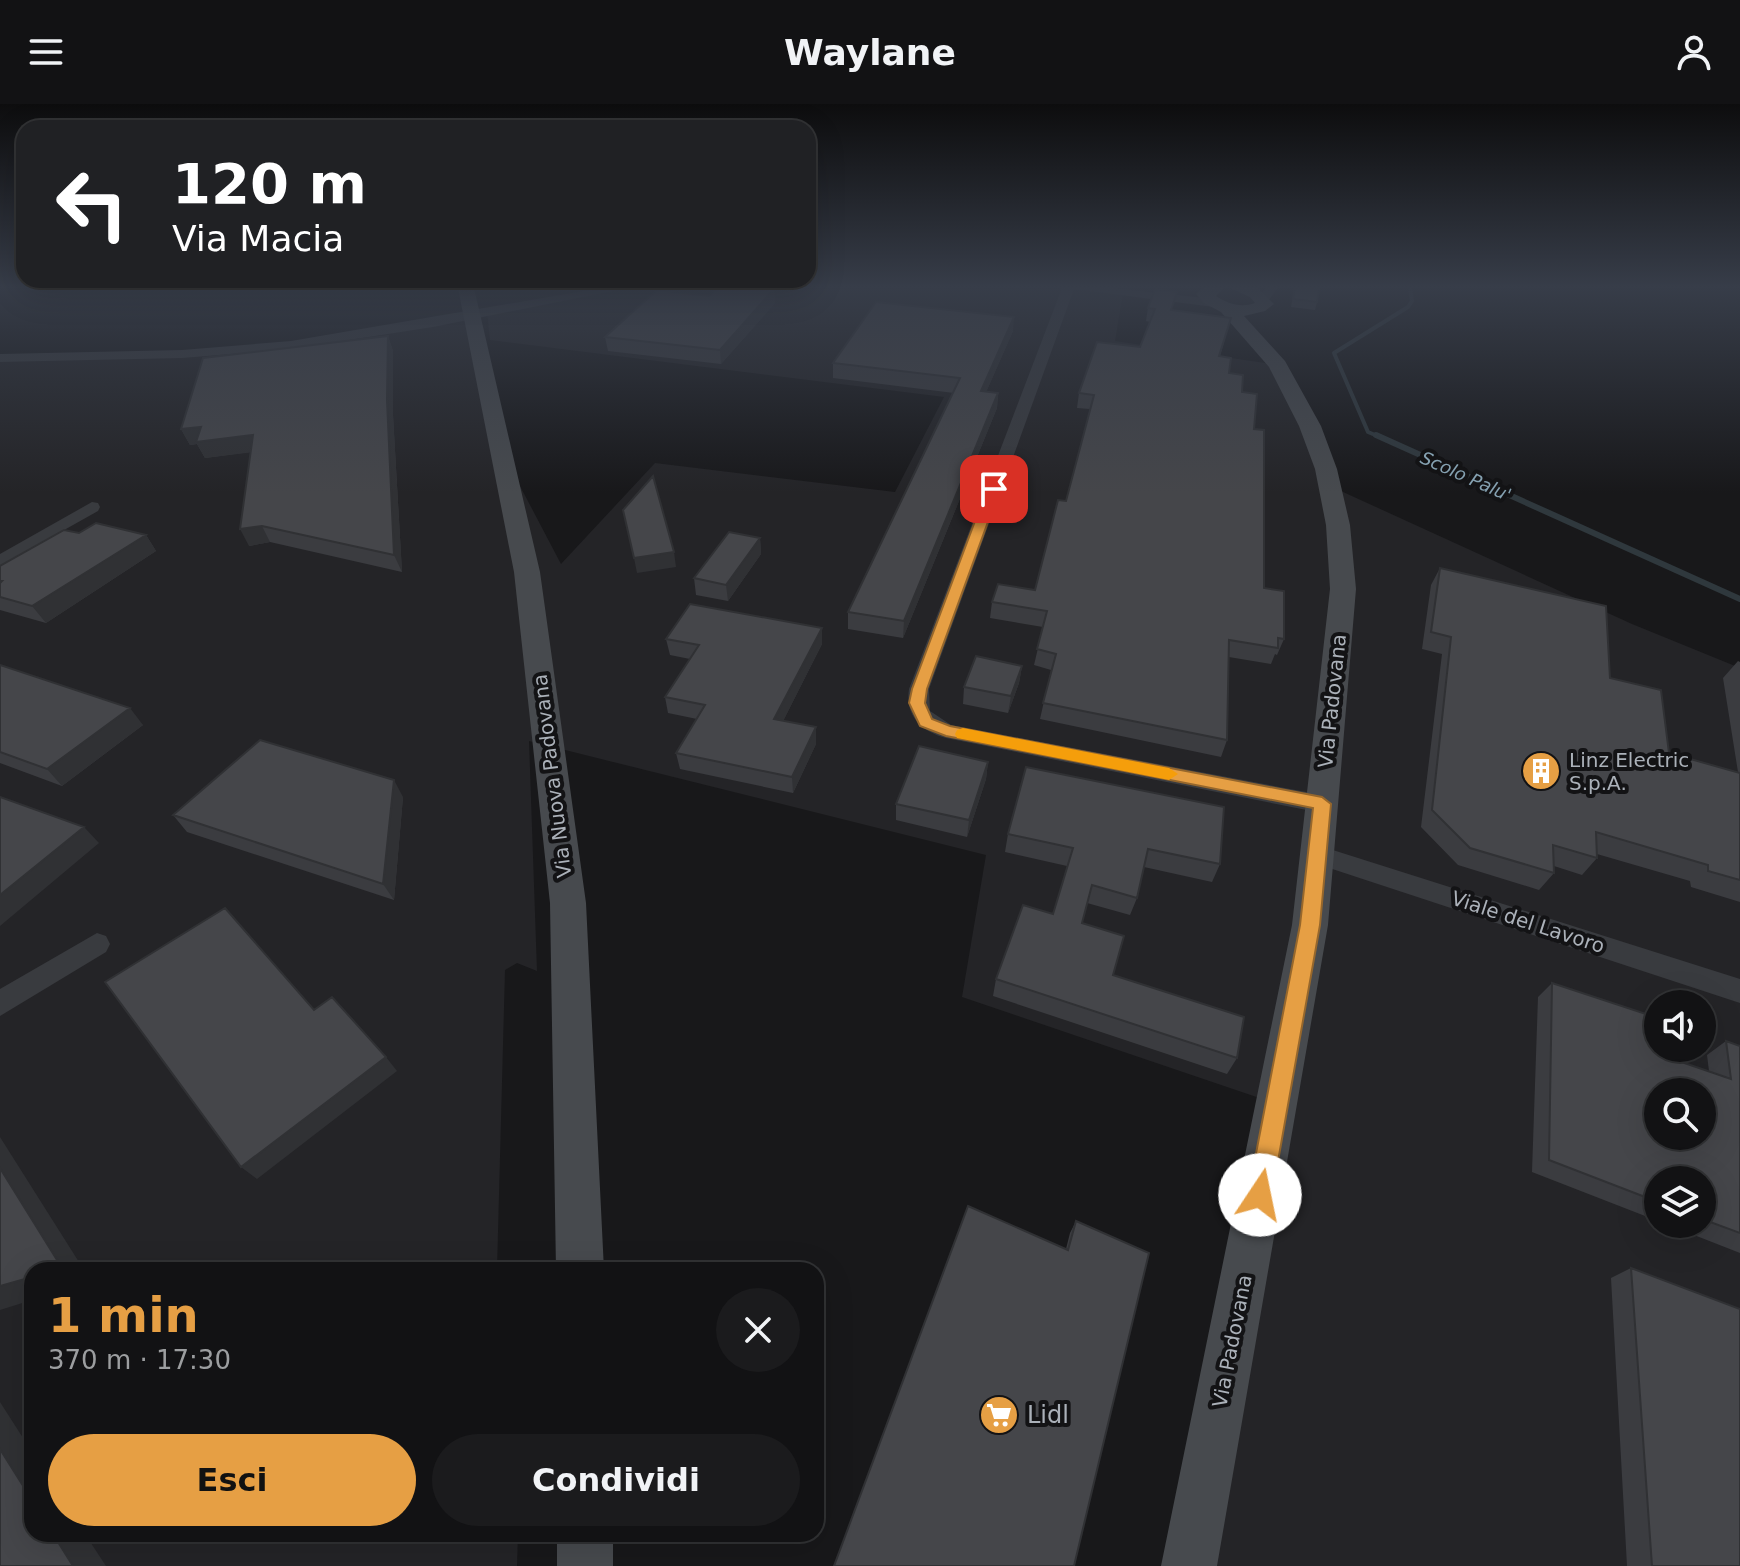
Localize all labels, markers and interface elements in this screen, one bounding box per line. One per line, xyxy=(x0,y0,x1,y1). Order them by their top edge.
icon: menu xyxy=(24,30,68,74)
icon: person xyxy=(1672,30,1716,74)
text: Waylane xyxy=(784,32,956,73)
text: 120 m xyxy=(172,151,367,216)
icon: left xyxy=(40,152,144,256)
text: Via Macia xyxy=(172,218,344,259)
water label: Scolo Palu' xyxy=(1417,447,1515,505)
pin xyxy=(960,455,1028,523)
icon: arrive xyxy=(972,467,1016,511)
street label: Via Padovana xyxy=(1313,633,1351,769)
street label: Via Nuova Padovana xyxy=(528,673,576,879)
place label: Linz Electric S.p.A. xyxy=(1569,748,1689,795)
building icon: Linz Electric S.p.A. xyxy=(1520,750,1562,792)
street label: Viale del Lavoro xyxy=(1448,886,1608,958)
map controls xyxy=(1644,990,1716,1238)
button: sound xyxy=(1644,990,1716,1062)
button: search xyxy=(1644,1078,1716,1150)
position arrow xyxy=(1218,1153,1302,1237)
button: layers xyxy=(1644,1166,1716,1238)
street label: Via Padovana xyxy=(1207,1273,1257,1409)
text: 1 min xyxy=(48,1287,199,1343)
button: close xyxy=(716,1288,800,1372)
text: 370 m · 17:30 xyxy=(48,1345,231,1375)
supermarket icon: Lidl xyxy=(978,1394,1020,1436)
place label: Lidl xyxy=(1027,1401,1069,1429)
button: Esci xyxy=(48,1434,416,1526)
button: Condividi xyxy=(432,1434,800,1526)

